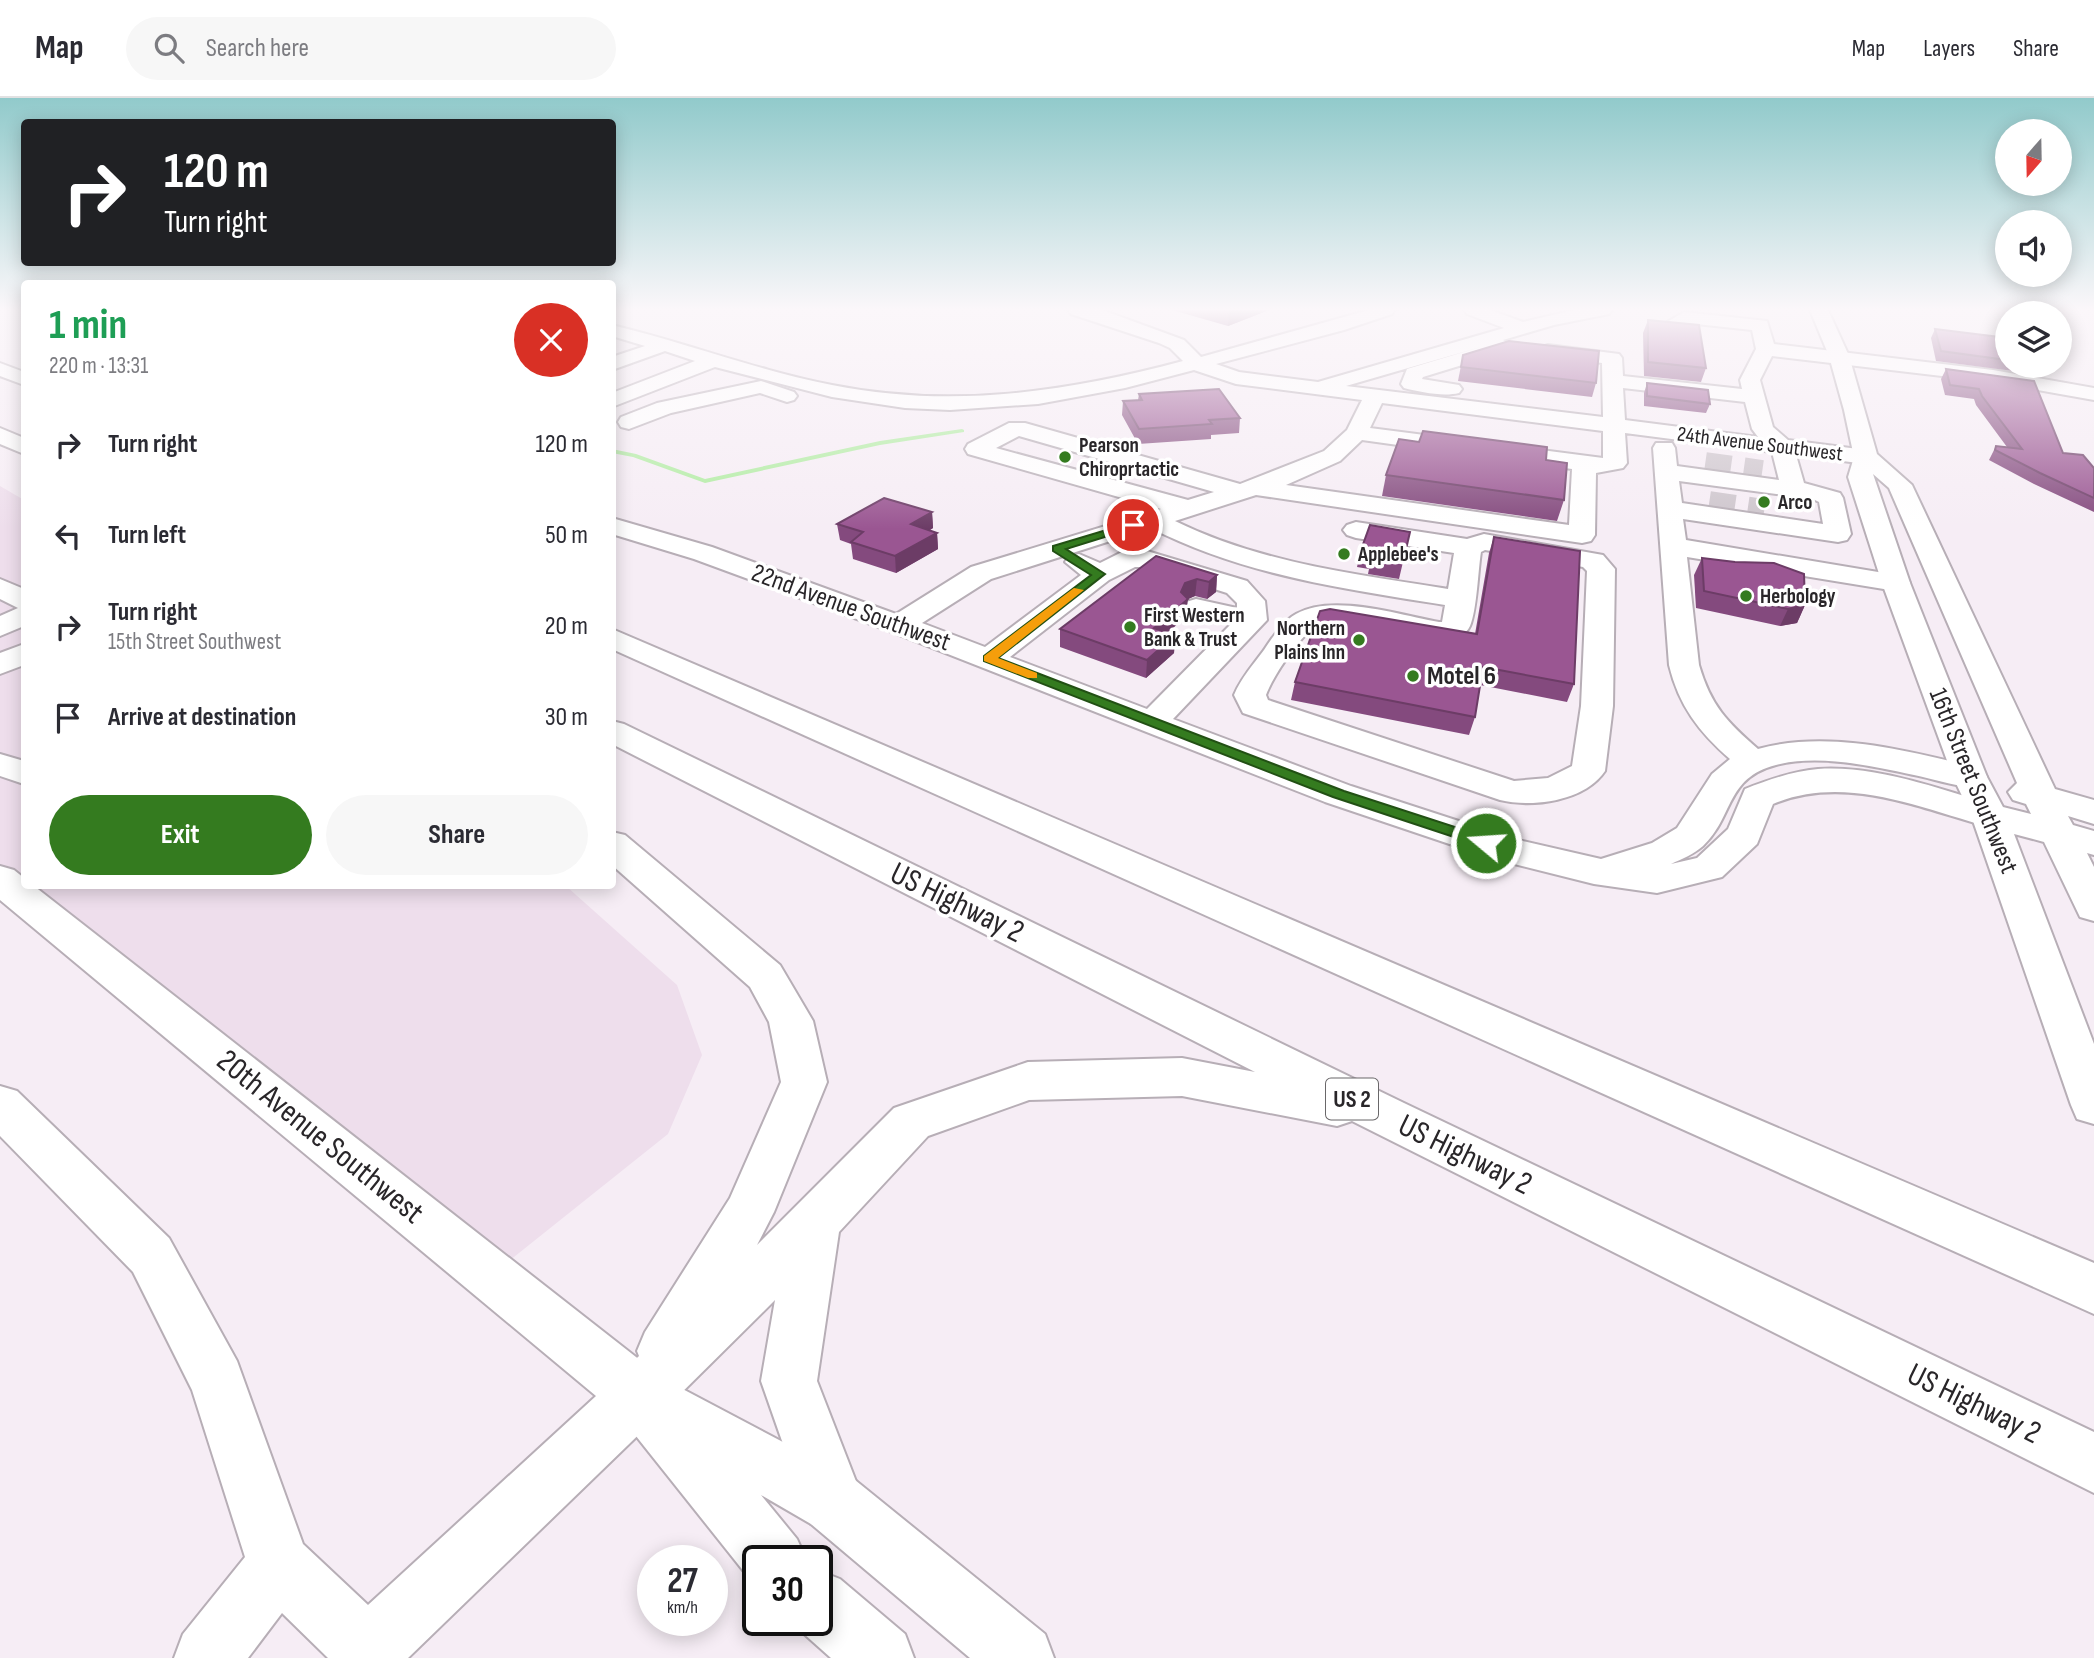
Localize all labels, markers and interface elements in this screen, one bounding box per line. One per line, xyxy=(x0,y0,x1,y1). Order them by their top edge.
search box xyxy=(126,17,616,80)
text: Map xyxy=(35,28,84,68)
icon: search xyxy=(150,29,188,67)
text: Search here xyxy=(206,33,309,64)
text: Map xyxy=(1852,34,1885,63)
text: Layers xyxy=(1923,34,1975,63)
text: Share xyxy=(2013,34,2059,63)
north arrow xyxy=(1995,119,2072,196)
map controls xyxy=(1995,119,2072,378)
text: 120 m xyxy=(164,143,269,202)
icon: right xyxy=(49,147,140,238)
text: Turn right xyxy=(164,203,268,242)
button: sound xyxy=(1995,210,2072,287)
text: 1 min xyxy=(49,300,127,351)
button: layers xyxy=(1995,301,2072,378)
button: close xyxy=(514,303,588,377)
text: 220 m · 13:31 xyxy=(49,352,148,380)
street label: 24th Avenue Southwest xyxy=(1676,421,1844,467)
icon: right xyxy=(49,426,87,464)
text: Turn right xyxy=(108,429,197,460)
text: 120 m xyxy=(535,429,588,460)
place label: Pearson Chiroprtactic xyxy=(1079,433,1179,482)
marker: Pearson Chiroprtactic xyxy=(1057,449,1073,465)
place label: Arco xyxy=(1777,490,1813,515)
marker: Arco xyxy=(1756,494,1772,510)
pin xyxy=(1103,495,1163,555)
icon: arrive xyxy=(1114,506,1152,544)
icon: left xyxy=(49,517,87,555)
text: Turn left xyxy=(108,520,186,551)
text: 50 m xyxy=(545,520,588,551)
place label: Applebee's xyxy=(1357,542,1439,567)
marker: Applebee's xyxy=(1336,546,1352,562)
street label: 22nd Avenue Southwest xyxy=(747,558,955,658)
place label: Herbology xyxy=(1760,584,1836,609)
marker: Herbology xyxy=(1738,588,1754,604)
text: Turn right xyxy=(108,597,197,628)
place label: First Western Bank & Trust xyxy=(1144,603,1244,652)
icon: right xyxy=(49,608,87,646)
text: 20 m xyxy=(545,611,588,642)
place label: Northern Plains Inn xyxy=(1274,616,1345,665)
marker: First Western Bank & Trust xyxy=(1122,619,1138,635)
text: 15th Street Southwest xyxy=(108,628,281,656)
marker: Northern Plains Inn xyxy=(1351,632,1367,648)
place label: Motel 6 xyxy=(1427,661,1496,692)
marker: Motel 6 xyxy=(1405,668,1421,684)
street label: 16th Street Southwest xyxy=(1922,684,2024,878)
icon: arrive xyxy=(49,699,87,737)
text: Arrive at destination xyxy=(108,702,296,733)
text: 30 m xyxy=(545,702,588,733)
button: Exit xyxy=(49,795,312,875)
button: Share xyxy=(326,795,588,875)
position arrow xyxy=(1449,806,1523,880)
street label: US Highway 2 xyxy=(884,854,1030,952)
street label: 20th Avenue Southwest xyxy=(209,1042,431,1232)
road number: US 2 xyxy=(1326,1079,1378,1119)
street label: US Highway 2 xyxy=(1392,1106,1538,1204)
street label: US Highway 2 xyxy=(1901,1355,2047,1453)
speed limit sign: 30 xyxy=(742,1545,833,1636)
text: 27 xyxy=(667,1560,698,1603)
text: km/h xyxy=(667,1597,698,1618)

